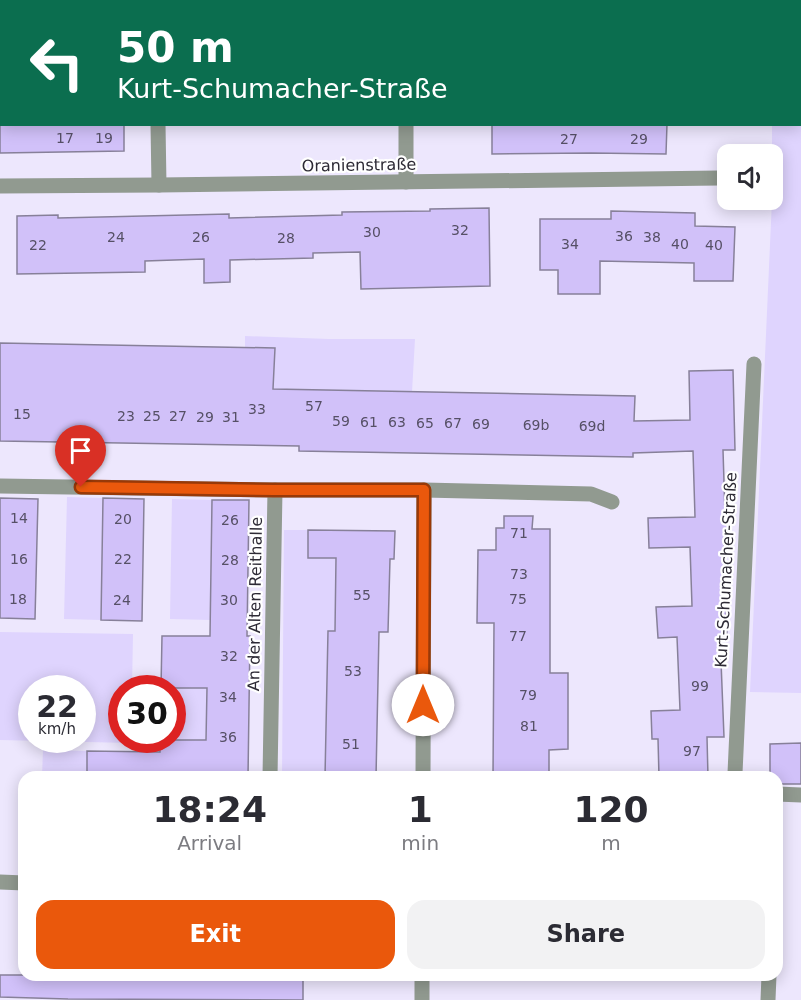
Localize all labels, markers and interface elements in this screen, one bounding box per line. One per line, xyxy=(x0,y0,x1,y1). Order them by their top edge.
text: 50 m xyxy=(117,23,234,72)
icon: left xyxy=(18,24,96,102)
text: Kurt-Schumacher-Straße xyxy=(117,73,448,104)
house number: 17 xyxy=(56,130,74,146)
house number: 19 xyxy=(95,130,113,146)
house number: 27 xyxy=(560,131,578,147)
house number: 29 xyxy=(630,131,648,147)
map controls xyxy=(717,144,783,210)
button: sound xyxy=(717,144,783,210)
street label: Oranienstraße xyxy=(302,155,416,175)
house number: 32 xyxy=(451,222,469,238)
house number: 30 xyxy=(363,224,381,240)
house number: 36 xyxy=(615,228,633,244)
house number: 24 xyxy=(107,229,125,245)
house number: 26 xyxy=(192,229,210,245)
house number: 38 xyxy=(643,229,661,245)
house number: 28 xyxy=(277,230,295,246)
house number: 34 xyxy=(561,236,579,252)
house number: 40 xyxy=(671,236,689,252)
house number: 22 xyxy=(29,237,47,253)
house number: 40 xyxy=(705,237,723,253)
house number: 57 xyxy=(305,398,323,414)
house number: 33 xyxy=(248,401,266,417)
house number: 15 xyxy=(13,406,31,422)
house number: 23 xyxy=(117,408,135,424)
house number: 25 xyxy=(143,408,161,424)
house number: 27 xyxy=(169,408,187,424)
house number: 29 xyxy=(196,409,214,425)
house number: 31 xyxy=(222,409,240,425)
house number: 59 xyxy=(332,413,350,429)
house number: 61 xyxy=(360,414,378,430)
house number: 63 xyxy=(388,414,406,430)
house number: 65 xyxy=(416,415,434,431)
house number: 67 xyxy=(444,415,462,431)
house number: 69 xyxy=(472,416,490,432)
house number: 69b xyxy=(523,417,549,433)
house number: 69d xyxy=(579,418,605,434)
pin xyxy=(55,425,106,487)
icon: arrive xyxy=(64,434,97,467)
street label: Kurt-Schumacher-Straße xyxy=(711,472,741,668)
house number: 14 xyxy=(10,510,28,526)
house number: 20 xyxy=(114,511,132,527)
house number: 26 xyxy=(221,512,239,528)
street label: An der Alten Reithalle xyxy=(244,517,266,691)
house number: 71 xyxy=(510,525,528,541)
house number: 16 xyxy=(10,551,28,567)
house number: 22 xyxy=(114,551,132,567)
house number: 28 xyxy=(221,552,239,568)
house number: 73 xyxy=(510,566,528,582)
house number: 55 xyxy=(353,587,371,603)
house number: 18 xyxy=(9,591,27,607)
house number: 75 xyxy=(509,591,527,607)
house number: 24 xyxy=(113,592,131,608)
house number: 30 xyxy=(220,592,238,608)
house number: 77 xyxy=(509,628,527,644)
house number: 32 xyxy=(220,648,238,664)
house number: 53 xyxy=(344,663,362,679)
position arrow xyxy=(391,673,455,737)
speed limit sign: 30 xyxy=(108,675,186,753)
house number: 99 xyxy=(691,678,709,694)
house number: 79 xyxy=(519,687,537,703)
text: 22 xyxy=(36,689,78,724)
house number: 34 xyxy=(219,689,237,705)
house number: 81 xyxy=(520,718,538,734)
text: km/h xyxy=(38,720,76,738)
house number: 36 xyxy=(219,729,237,745)
house number: 51 xyxy=(342,736,360,752)
house number: 97 xyxy=(683,743,701,759)
text: 18:24 xyxy=(152,789,267,830)
text: 1 xyxy=(408,789,433,830)
text: 120 xyxy=(573,789,649,830)
text: Arrival xyxy=(177,831,242,855)
text: min xyxy=(401,831,439,855)
text: m xyxy=(601,831,621,855)
button: Exit xyxy=(36,900,395,969)
button: Share xyxy=(407,900,765,969)

